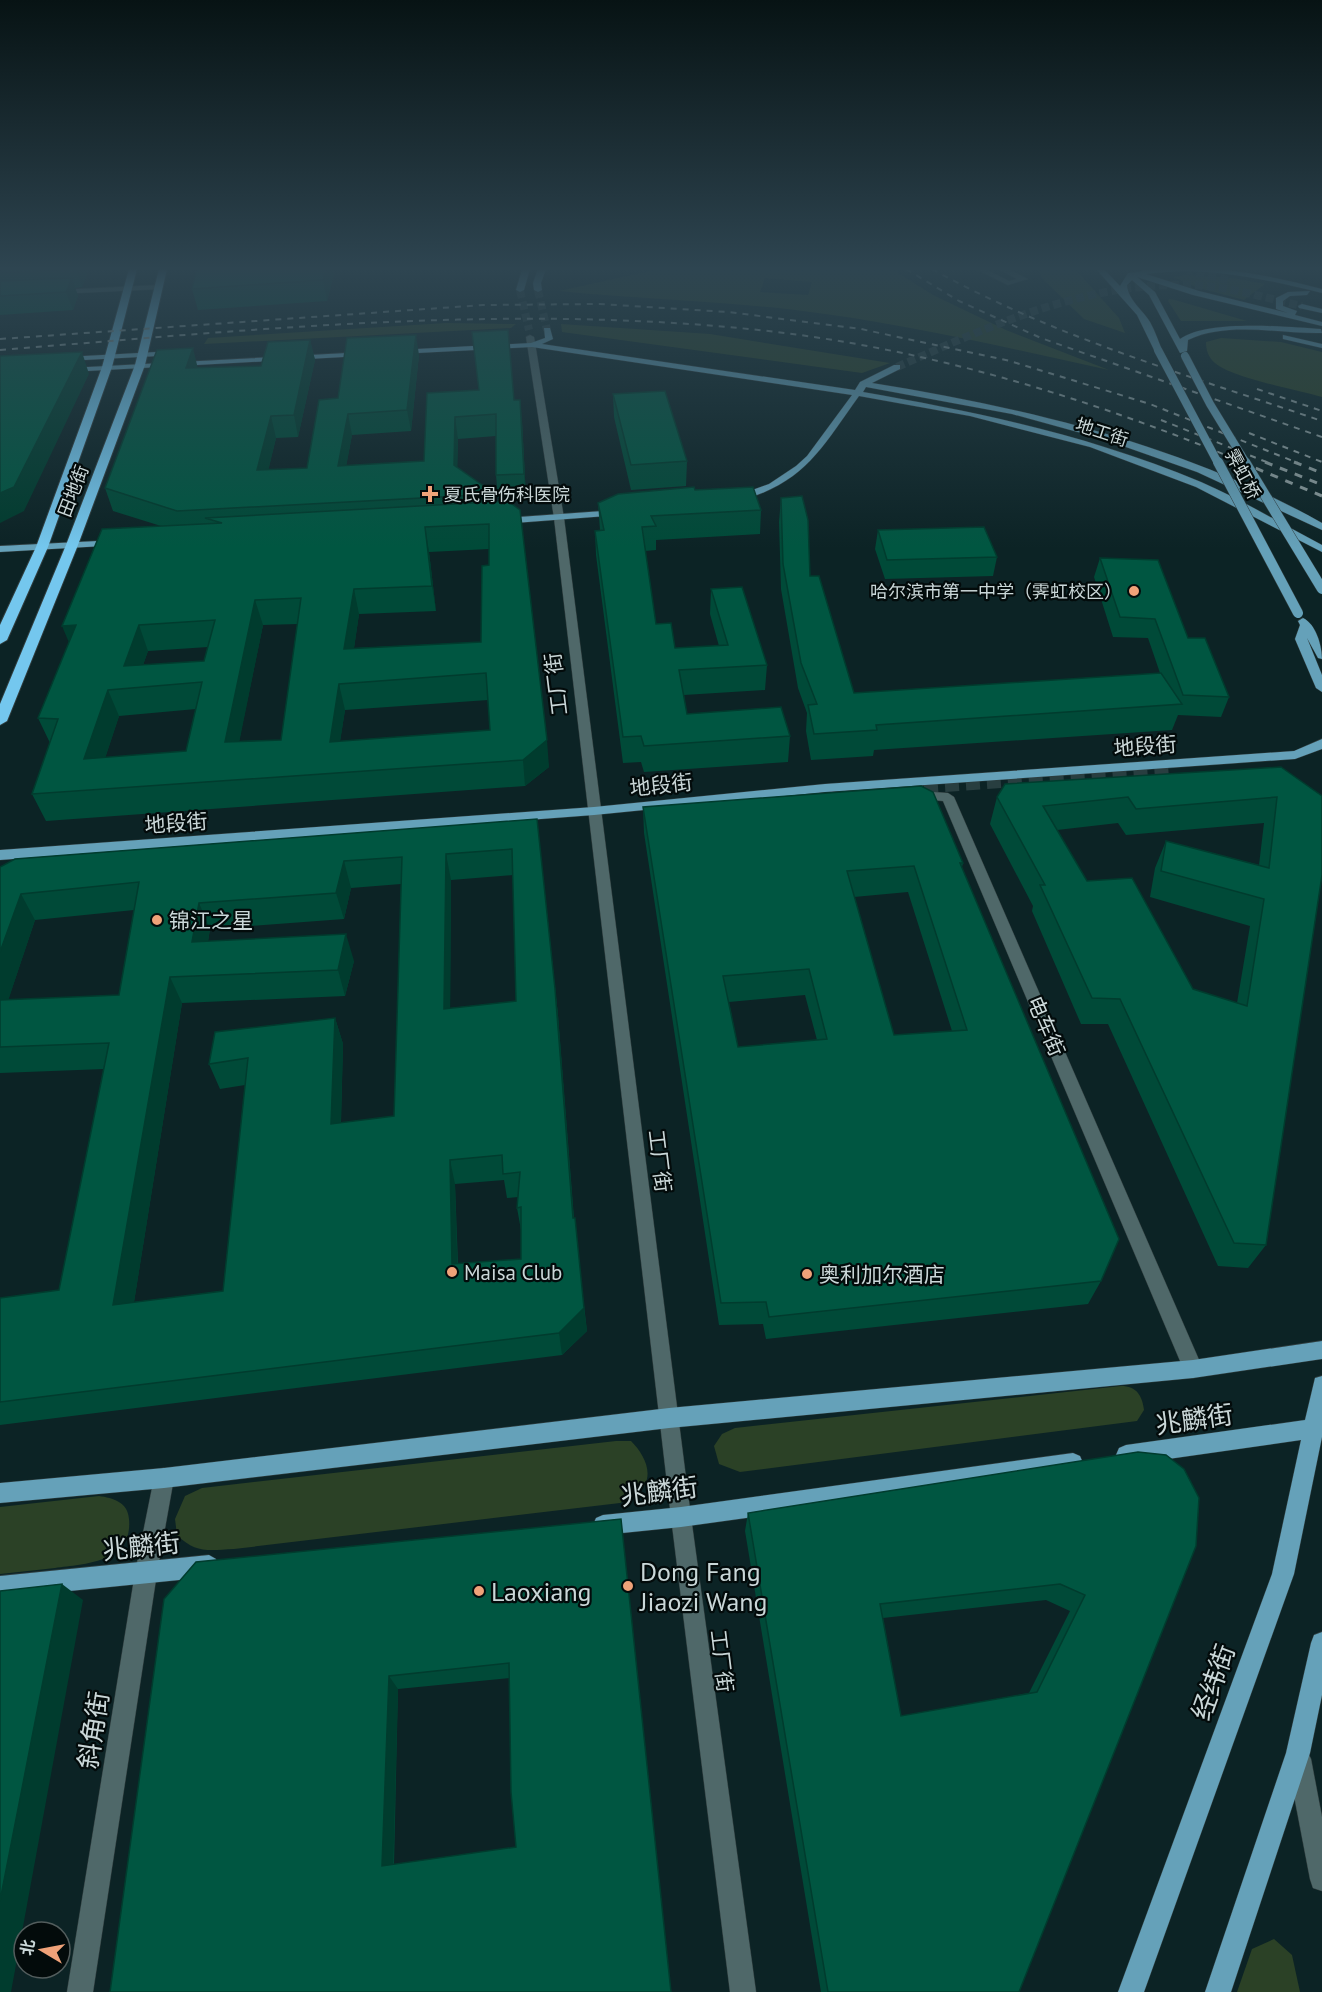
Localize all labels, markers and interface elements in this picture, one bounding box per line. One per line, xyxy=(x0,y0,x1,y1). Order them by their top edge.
street label: 地工街 xyxy=(1073,413,1131,451)
street label: 霁虹桥 xyxy=(1220,445,1266,503)
street label: 田地街 xyxy=(53,462,93,520)
place label: 夏氏骨伤科医院 xyxy=(444,483,570,506)
marker: 夏氏骨伤科医院 xyxy=(421,485,439,503)
place label: 哈尔滨市第一中学（霁虹校区） xyxy=(870,580,1122,603)
marker: 哈尔滨市第一中学（霁虹校区） xyxy=(1127,584,1141,598)
street label: 工厂街 xyxy=(539,651,573,717)
street label: 地段街 xyxy=(1113,730,1177,762)
street label: 地段街 xyxy=(628,768,694,802)
street label: 地段街 xyxy=(144,807,208,839)
place label: 锦江之星 xyxy=(169,907,253,934)
marker: 锦江之星 xyxy=(150,913,164,927)
street label: 电车街 xyxy=(1021,992,1071,1060)
street label: 工厂街 xyxy=(643,1128,677,1194)
place label: Maisa Club xyxy=(464,1259,562,1286)
place label: 奥利加尔酒店 xyxy=(819,1261,945,1288)
marker: Maisa Club xyxy=(445,1265,459,1279)
marker: 奥利加尔酒店 xyxy=(800,1267,814,1281)
street label: 兆麟街 xyxy=(1153,1397,1235,1441)
street label: 兆麟街 xyxy=(618,1470,700,1512)
street label: 兆麟街 xyxy=(100,1526,182,1566)
place label: Dong Fang Jiaozi Wang xyxy=(639,1555,768,1618)
place label: Laoxiang xyxy=(491,1575,592,1608)
marker: Dong Fang Jiaozi Wang xyxy=(621,1579,635,1593)
marker: Laoxiang xyxy=(472,1584,486,1598)
street label: 工厂街 xyxy=(705,1628,739,1694)
street label: 经纬街 xyxy=(1184,1640,1242,1724)
street label: 斜角街 xyxy=(71,1689,115,1771)
north arrow xyxy=(12,1920,72,1980)
text: 北 xyxy=(16,1938,38,1957)

